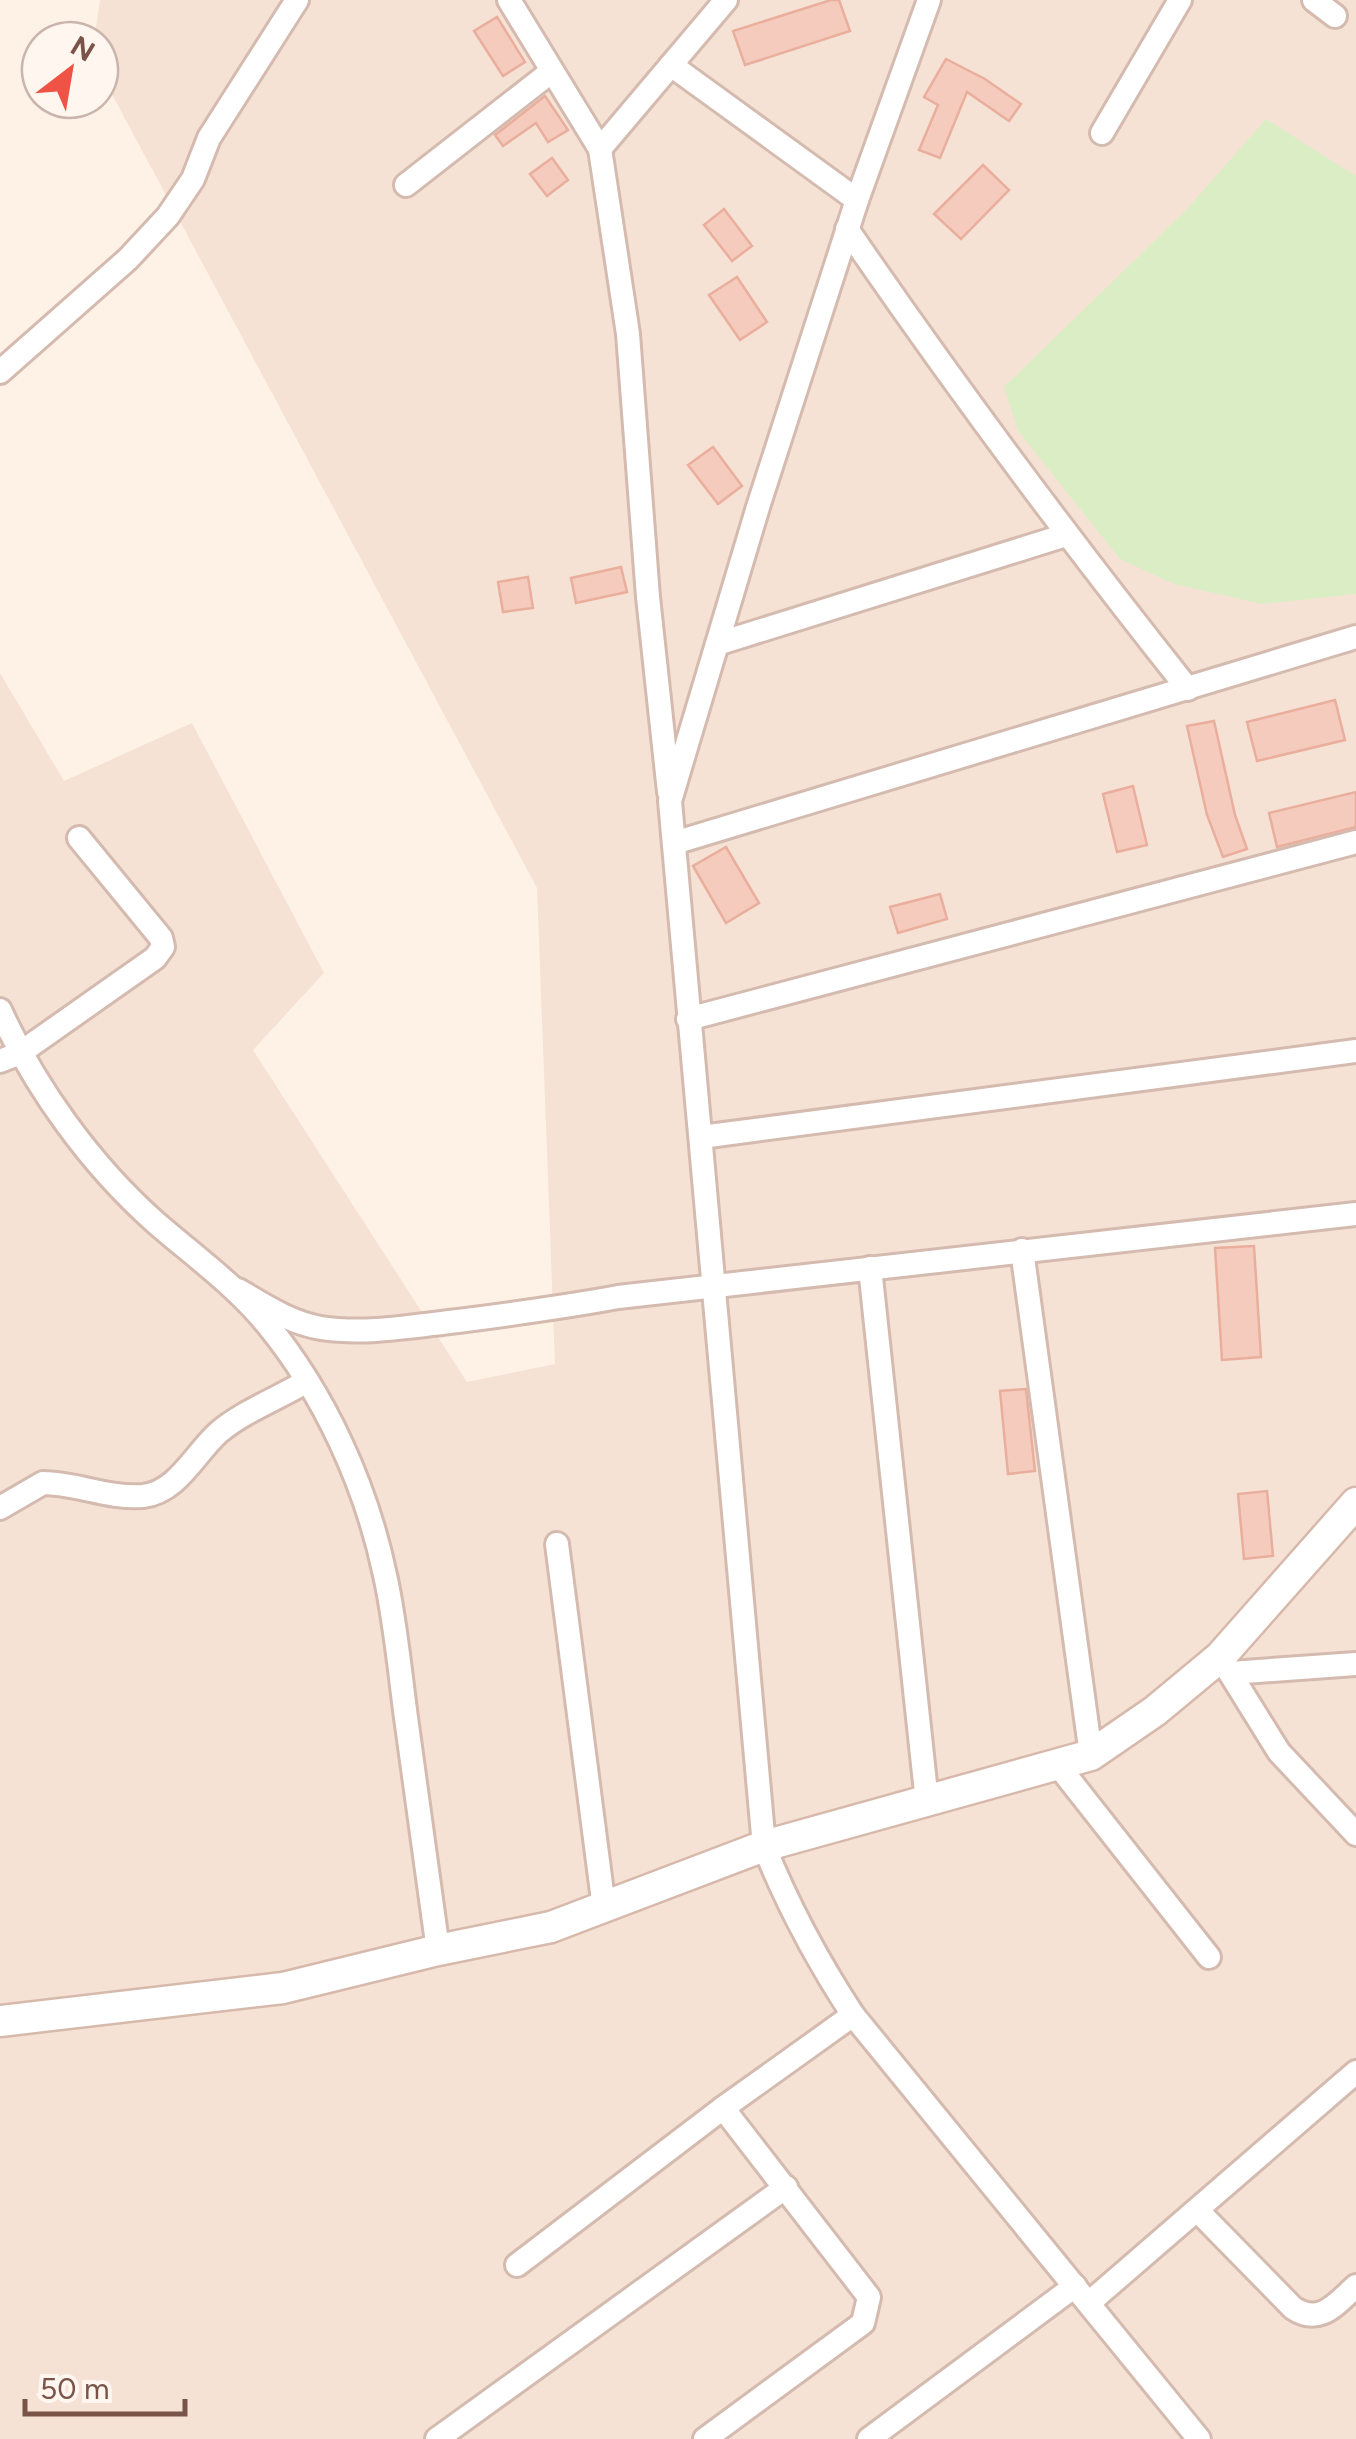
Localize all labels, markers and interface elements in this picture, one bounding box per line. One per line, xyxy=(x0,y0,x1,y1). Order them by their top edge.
north arrow xyxy=(20,20,120,120)
text: N xyxy=(65,28,101,69)
scale bar xyxy=(25,2354,185,2416)
text: 50 m xyxy=(40,2370,109,2407)

